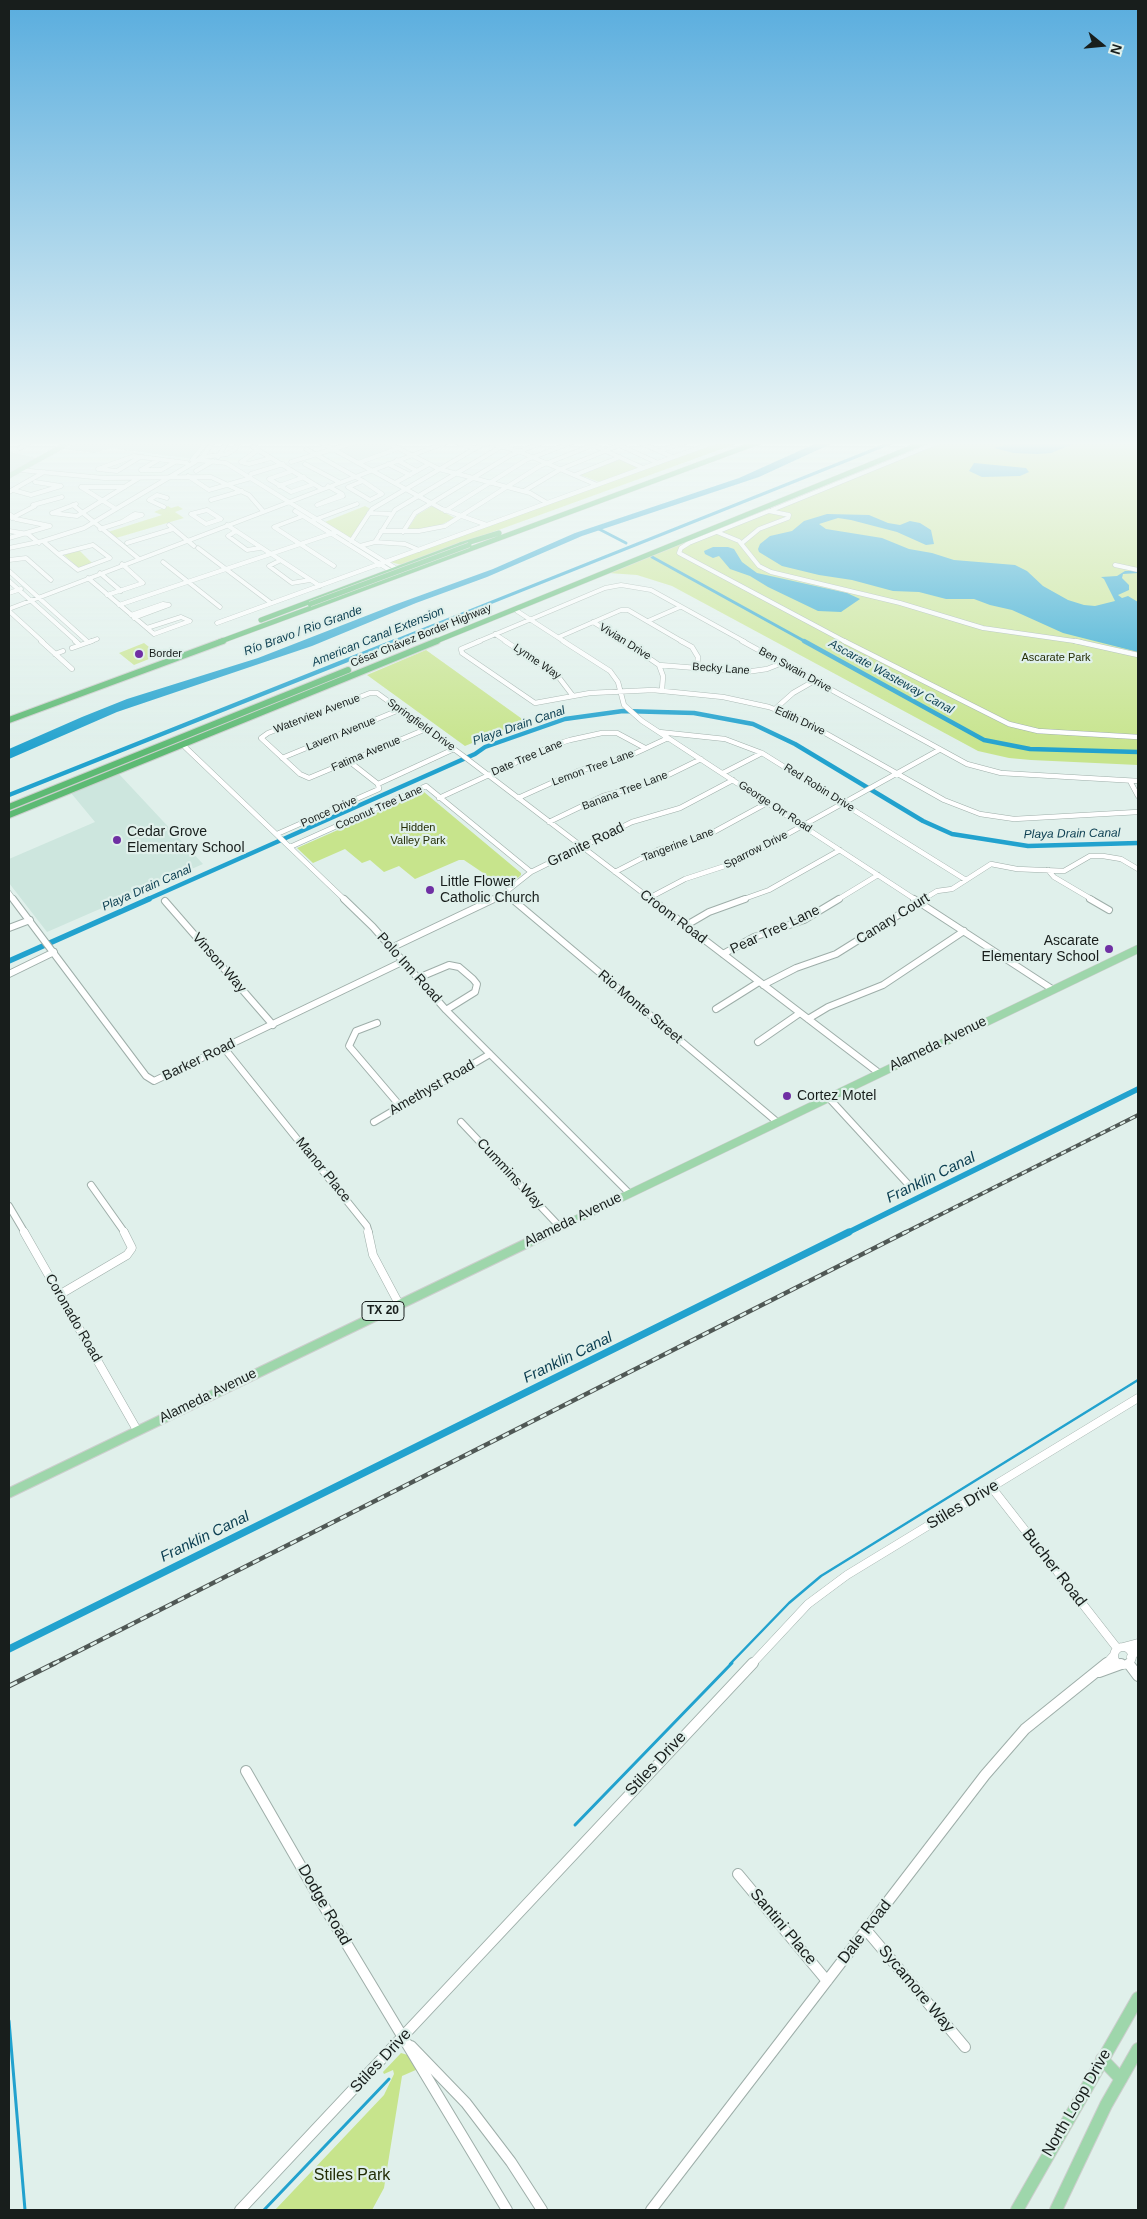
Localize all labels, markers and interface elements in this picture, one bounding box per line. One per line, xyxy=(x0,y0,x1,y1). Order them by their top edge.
north arrow xyxy=(1077,20,1127,70)
text: N xyxy=(1107,42,1125,57)
street label: César Chávez Border Highway xyxy=(349,602,493,670)
water label: Río Bravo / Rio Grande xyxy=(242,603,364,659)
water label: American Canal Extension xyxy=(310,604,446,670)
street label: Vivian Drive xyxy=(597,621,653,663)
water label: Ascarate Wasteway Canal xyxy=(826,637,956,717)
street label: Lynne Way xyxy=(511,641,563,683)
street label: Ben Swain Drive xyxy=(756,645,834,695)
place label: Border xyxy=(149,647,182,661)
marker: Border xyxy=(133,648,145,660)
park label: Ascarate Park xyxy=(1021,651,1091,665)
street label: Becky Lane xyxy=(692,660,750,678)
street label: Waterview Avenue xyxy=(272,692,362,736)
street label: Springfield Drive xyxy=(384,696,458,754)
water label: Playa Drain Canal xyxy=(471,703,567,749)
street label: Edith Drive xyxy=(773,704,827,738)
street label: Lavern Avenue xyxy=(304,714,378,754)
street label: Fatima Avenue xyxy=(329,734,403,774)
street label: Date Tree Lane xyxy=(489,737,565,779)
street label: Lemon Tree Lane xyxy=(550,747,636,789)
street label: Red Robin Drive xyxy=(781,761,857,815)
street label: Banana Tree Lane xyxy=(580,769,670,813)
street label: George Orr Road xyxy=(736,778,814,836)
street label: Coconut Tree Lane xyxy=(333,783,425,833)
street label: Ponce Drive xyxy=(299,794,359,830)
street label: Granite Road xyxy=(545,819,627,871)
park label: Hidden Valley Park xyxy=(391,821,445,847)
place label: Cedar Grove Elementary School xyxy=(127,824,245,856)
street label: Tangerine Lane xyxy=(640,825,716,865)
water label: Playa Drain Canal xyxy=(1024,826,1120,842)
street label: Sparrow Drive xyxy=(722,828,790,872)
marker: Cedar Grove Elementary School xyxy=(111,834,123,846)
water label: Playa Drain Canal xyxy=(100,862,194,914)
place label: Little Flower Catholic Church xyxy=(440,874,540,906)
marker: Little Flower Catholic Church xyxy=(424,884,436,896)
street label: Croom Road xyxy=(636,886,710,948)
street label: Canary Court xyxy=(853,890,933,948)
street label: Pear Tree Lane xyxy=(728,902,822,958)
street label: Polo Inn Road xyxy=(373,929,445,1007)
street label: Vinson Way xyxy=(188,930,250,996)
place label: Ascarate Elementary School xyxy=(981,933,1099,966)
marker: Ascarate Elementary School xyxy=(1103,943,1115,955)
street label: Rio Monte Street xyxy=(594,967,686,1047)
street label: Alameda Avenue xyxy=(887,1013,989,1075)
street label: Barker Road xyxy=(160,1035,238,1085)
street label: Amethyst Road xyxy=(386,1057,478,1119)
place label: Cortez Motel xyxy=(797,1088,876,1104)
marker: Cortez Motel xyxy=(781,1090,793,1102)
street label: Manor Place xyxy=(292,1134,354,1206)
street label: Cummins Way xyxy=(473,1135,547,1213)
water label: Franklin Canal xyxy=(884,1149,978,1207)
street label: Alameda Avenue xyxy=(522,1189,624,1251)
street label: Coronado Road xyxy=(41,1271,105,1365)
road number: TX 20 xyxy=(362,1302,404,1320)
water label: Franklin Canal xyxy=(521,1329,615,1387)
street label: Alameda Avenue xyxy=(157,1365,259,1427)
street label: Stiles Drive xyxy=(923,1476,1003,1534)
water label: Franklin Canal xyxy=(158,1508,252,1566)
street label: Bucher Road xyxy=(1018,1525,1090,1611)
street label: Stiles Drive xyxy=(621,1728,691,1800)
street label: Dodge Road xyxy=(293,1861,355,1949)
street label: Santini Place xyxy=(746,1885,820,1969)
street label: Dale Road xyxy=(834,1896,896,1968)
street label: Sycamore Way xyxy=(874,1942,958,2036)
street label: Stiles Drive xyxy=(346,2025,416,2097)
street label: North Loop Drive xyxy=(1038,2046,1116,2160)
park label: Stiles Park xyxy=(314,2166,390,2186)

